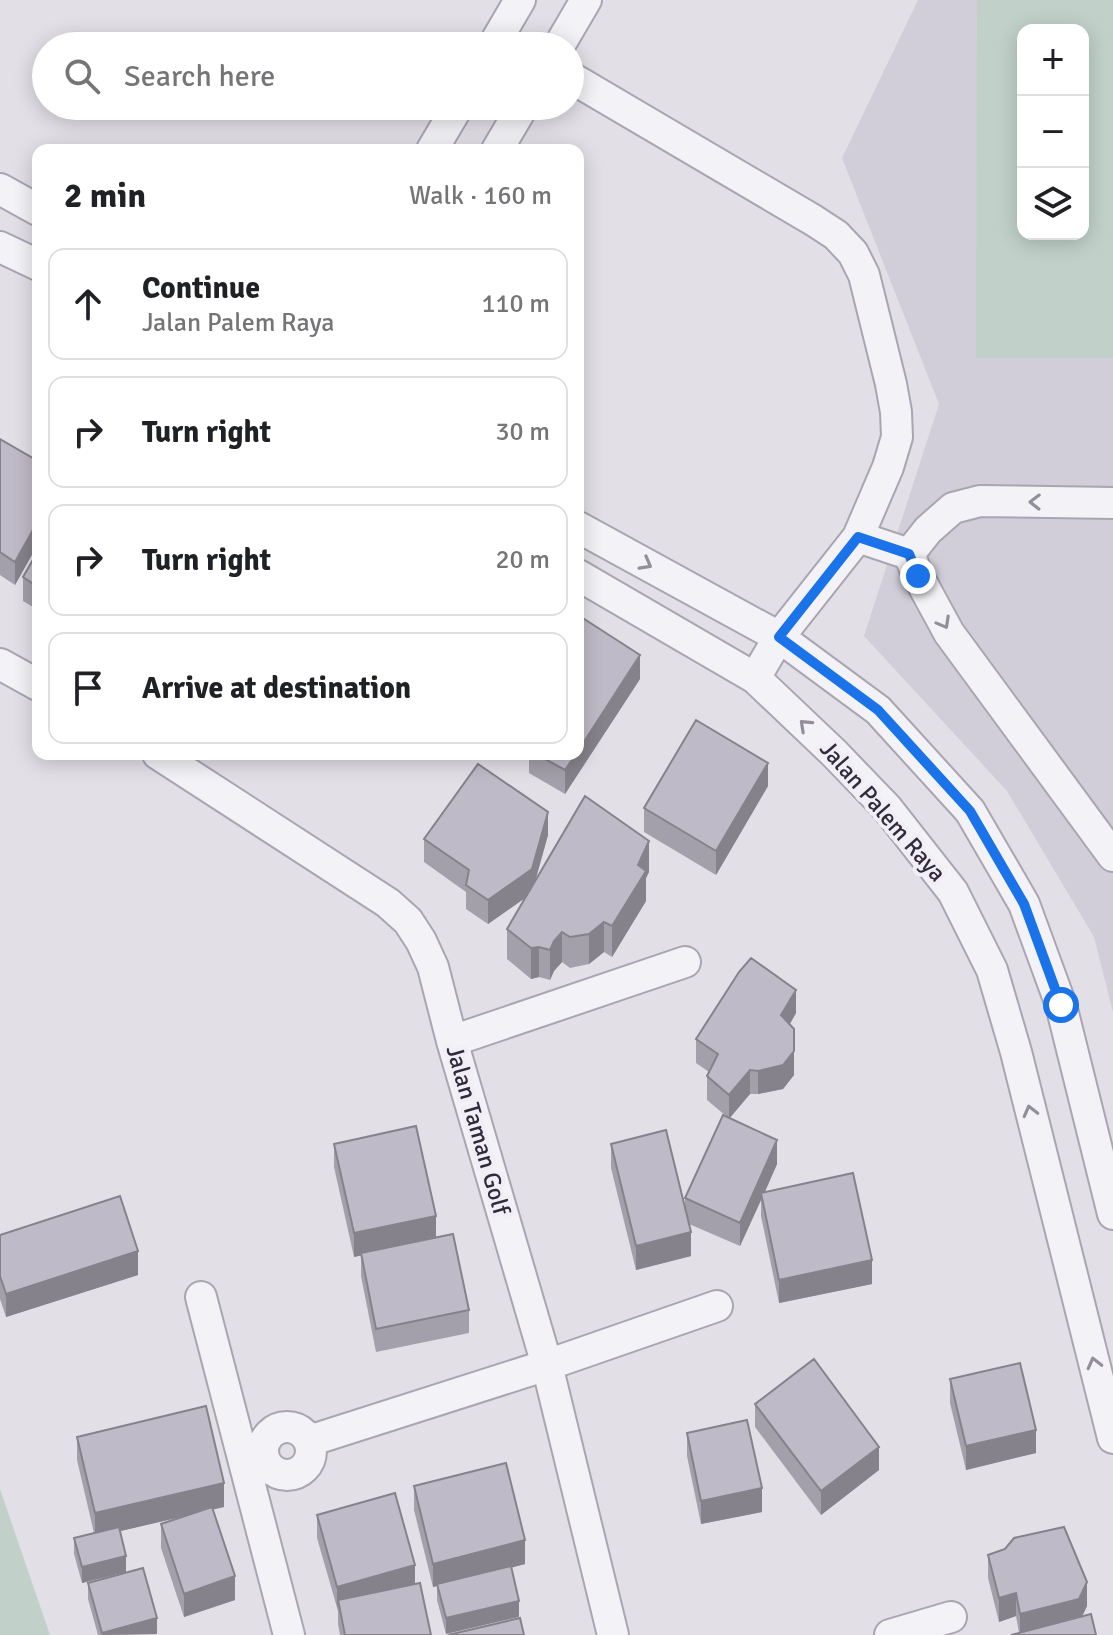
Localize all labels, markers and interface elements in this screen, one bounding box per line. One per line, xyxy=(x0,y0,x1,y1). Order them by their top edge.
map controls xyxy=(1017,24,1089,240)
button: + xyxy=(1017,24,1089,96)
search box xyxy=(32,32,584,120)
icon: search xyxy=(60,54,104,98)
text: Search here xyxy=(124,58,275,95)
button: − xyxy=(1017,96,1089,168)
button: layers xyxy=(1017,168,1089,240)
text: 2 min xyxy=(64,175,146,217)
text: Walk · 160 m xyxy=(409,180,552,212)
text: Continue xyxy=(142,270,260,307)
icon: ahead xyxy=(66,282,110,326)
text: 110 m xyxy=(481,288,550,320)
text: Jalan Palem Raya xyxy=(142,307,334,339)
icon: right xyxy=(66,410,110,454)
text: Turn right xyxy=(142,414,271,451)
text: 30 m xyxy=(495,416,550,448)
one-way arrow xyxy=(1028,493,1041,511)
icon: right xyxy=(66,538,110,582)
text: Turn right xyxy=(142,542,271,579)
text: 20 m xyxy=(495,544,550,576)
one-way arrow xyxy=(638,555,653,570)
route end xyxy=(900,558,936,594)
one-way arrow xyxy=(934,614,950,629)
icon: arrive xyxy=(66,666,110,710)
text: Arrive at destination xyxy=(142,670,411,707)
one-way arrow xyxy=(800,721,815,735)
street label: Jalan Palem Raya xyxy=(813,734,953,888)
route start xyxy=(1043,987,1079,1023)
street label: Jalan Taman Golf xyxy=(440,1042,517,1219)
one-way arrow xyxy=(1023,1104,1040,1118)
one-way arrow xyxy=(1086,1356,1103,1370)

